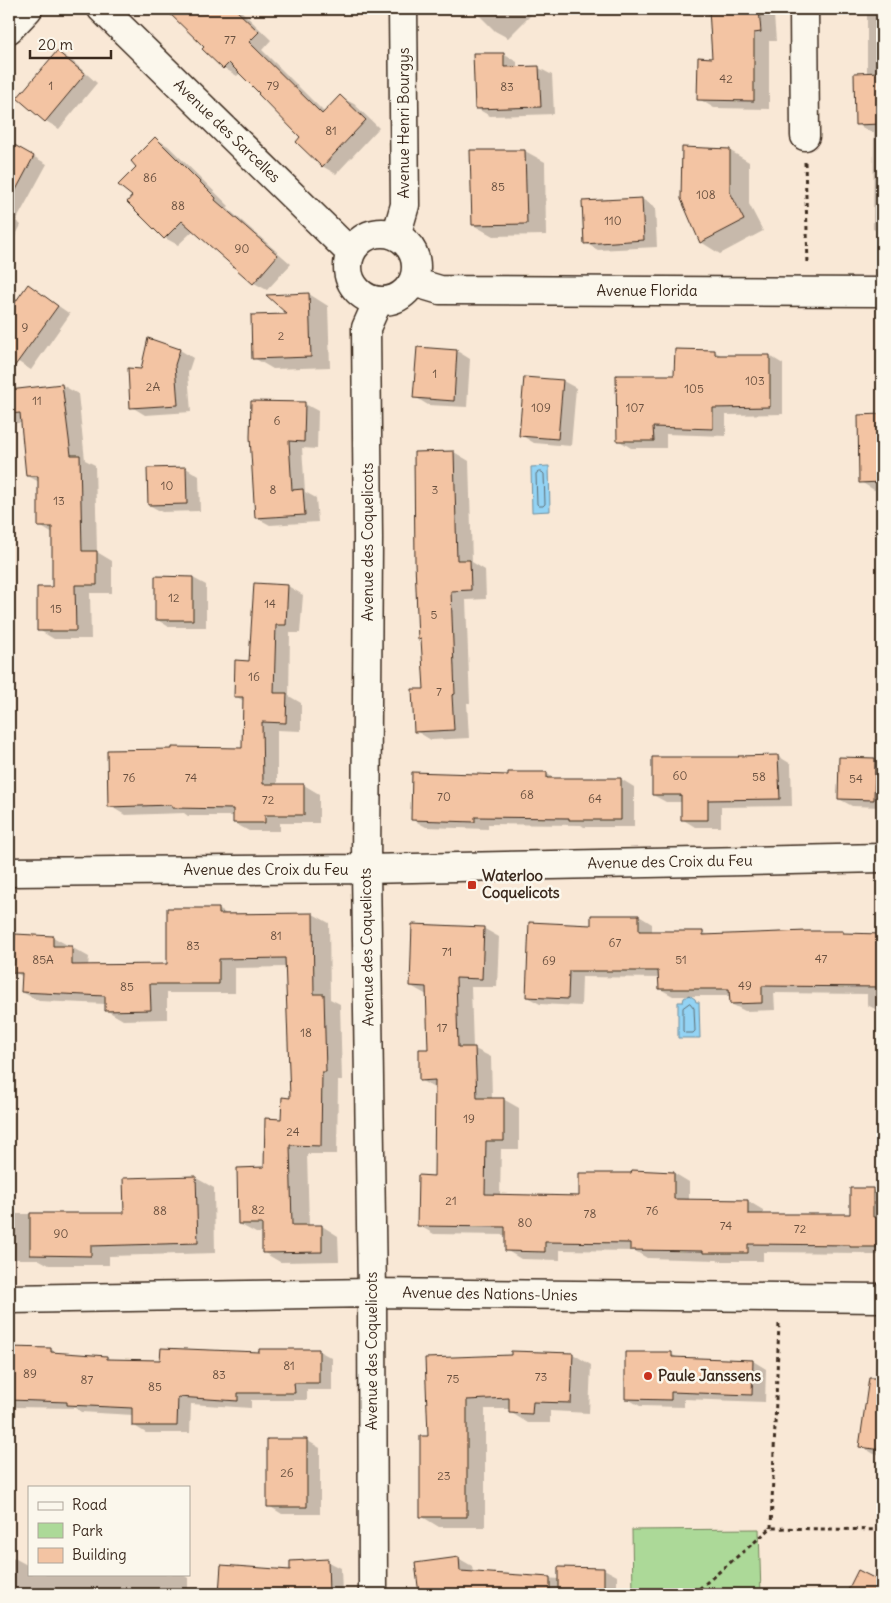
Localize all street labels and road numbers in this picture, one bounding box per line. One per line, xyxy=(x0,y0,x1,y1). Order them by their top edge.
street label: Avenue Henri Bourgys xyxy=(394,47,413,199)
street label: Avenue des Sarcelles xyxy=(170,75,285,187)
street label: Avenue Florida xyxy=(597,281,698,300)
street label: Avenue des Coquelicots xyxy=(358,462,377,621)
street label: Avenue des Croix du Feu xyxy=(587,851,753,872)
street label: Avenue des Croix du Feu xyxy=(183,860,349,879)
street label: Avenue des Coquelicots xyxy=(356,867,377,1027)
street label: Avenue des Coquelicots xyxy=(362,1271,381,1430)
street label: Avenue des Nations-Unies xyxy=(402,1282,578,1305)

